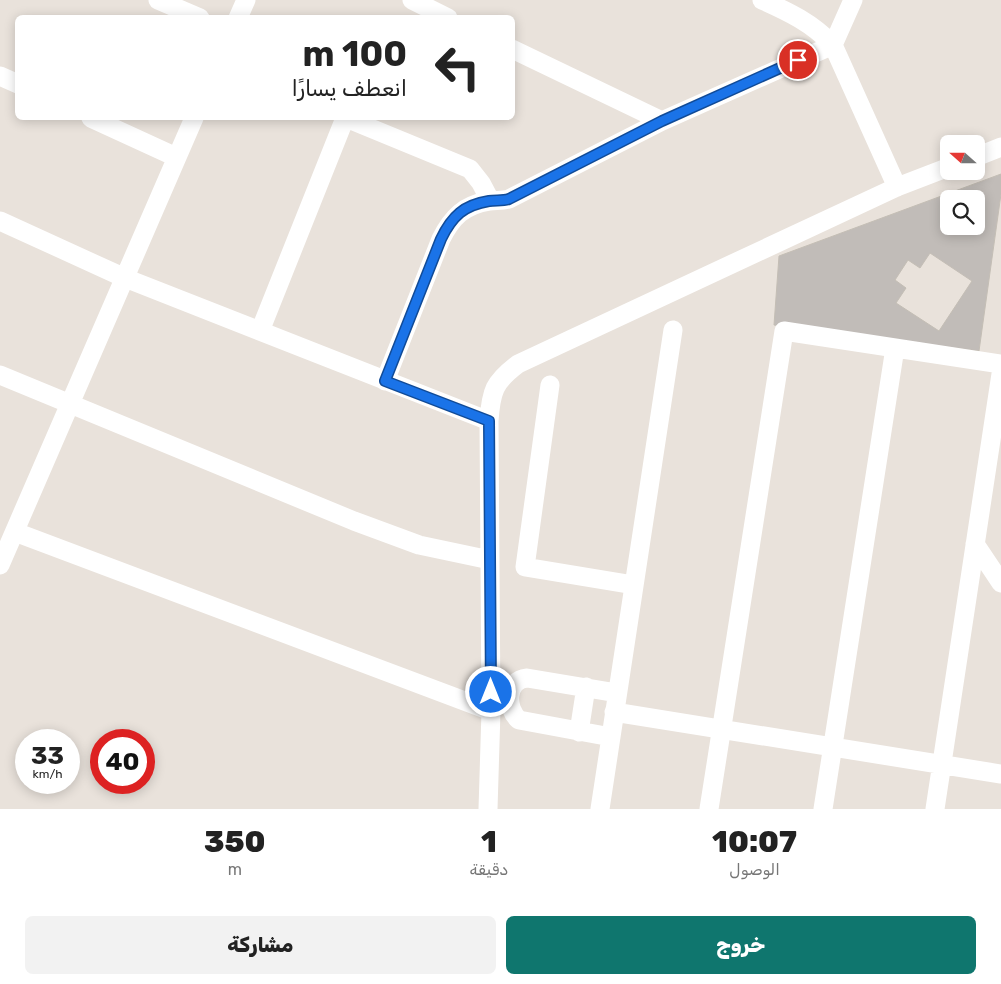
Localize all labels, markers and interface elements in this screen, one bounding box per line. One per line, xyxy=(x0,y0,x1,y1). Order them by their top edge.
text: 100 m xyxy=(302,33,407,75)
icon: left xyxy=(425,35,490,100)
pin xyxy=(777,39,819,81)
icon: arrive xyxy=(784,46,812,74)
text: انعطف يسارًا xyxy=(291,75,407,102)
north arrow xyxy=(940,135,985,180)
map controls xyxy=(940,135,985,235)
button: search xyxy=(940,190,985,235)
position arrow xyxy=(464,665,516,717)
speed limit sign: 40 xyxy=(90,729,155,794)
text: 33 xyxy=(31,741,64,770)
text: km/h xyxy=(33,767,62,781)
text: 350 xyxy=(204,824,266,860)
text: 1 xyxy=(481,824,497,860)
text: 10:07 xyxy=(712,824,797,860)
text: m xyxy=(228,860,242,879)
text: دقيقة xyxy=(469,860,508,879)
text: الوصول xyxy=(729,860,780,879)
button: مشاركة xyxy=(25,916,496,974)
button: خروج xyxy=(506,916,976,974)

